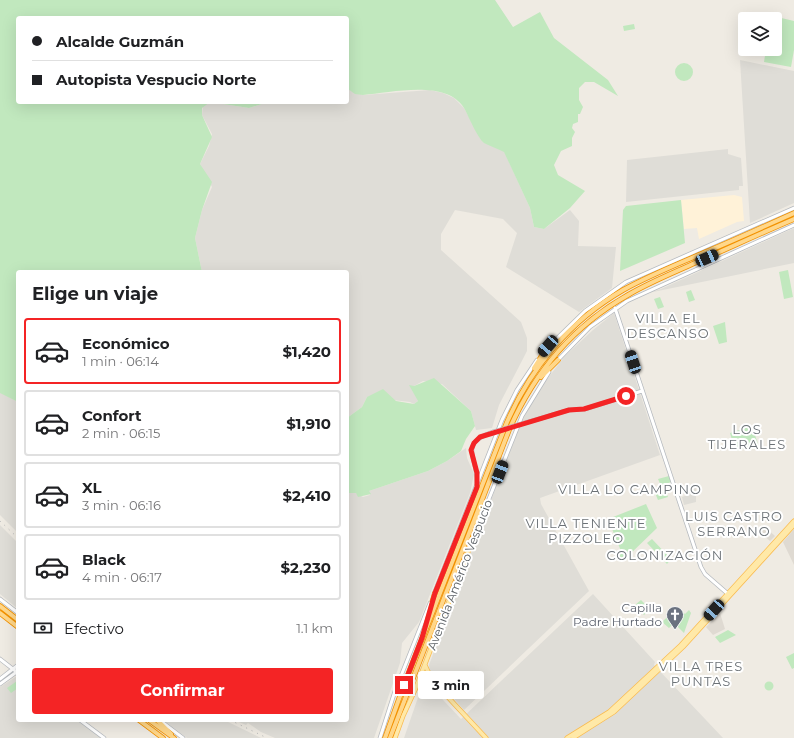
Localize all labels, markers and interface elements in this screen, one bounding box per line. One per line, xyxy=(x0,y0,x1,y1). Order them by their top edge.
map controls xyxy=(738,12,782,56)
button: layers xyxy=(738,12,782,56)
text: Alcalde Guzmán xyxy=(56,32,184,51)
text: Autopista Vespucio Norte xyxy=(56,70,257,89)
car xyxy=(694,248,720,268)
text: Elige un viaje xyxy=(32,283,158,305)
district label: VILLA EL DESCANSO xyxy=(626,310,710,341)
icon: car xyxy=(34,333,70,369)
car xyxy=(536,333,560,359)
text: Económico xyxy=(82,334,170,353)
text: $1,420 xyxy=(282,342,331,361)
car xyxy=(624,349,642,375)
text: 1 min · 06:14 xyxy=(82,353,159,369)
route start xyxy=(617,387,635,405)
icon: car xyxy=(34,405,70,441)
text: Confort xyxy=(82,406,142,425)
text: $1,910 xyxy=(286,414,331,433)
district label: LOS TIJERALES xyxy=(708,421,786,452)
text: 2 min · 06:15 xyxy=(82,425,160,441)
car xyxy=(490,459,510,485)
icon: car xyxy=(34,477,70,513)
text: XL xyxy=(82,478,101,497)
district label: VILLA LO CAMPINO xyxy=(558,481,702,497)
text: $2,410 xyxy=(282,486,331,505)
text: 3 min · 06:16 xyxy=(82,497,161,513)
street label: Avenida Américo Vespucio xyxy=(424,498,495,652)
district label: LUIS CASTRO SERRANO xyxy=(685,508,783,539)
district label: VILLA TENIENTE PIZZOLEO xyxy=(526,515,646,546)
district label: COLONIZACIÓN xyxy=(607,547,723,563)
icon: car xyxy=(34,549,70,585)
text: Black xyxy=(82,550,126,569)
text: $2,230 xyxy=(280,558,331,577)
text: 4 min · 06:17 xyxy=(82,569,162,585)
car xyxy=(702,597,726,623)
place label: Capilla Padre Hurtado xyxy=(573,600,662,629)
church icon: Capilla Padre Hurtado xyxy=(665,605,685,630)
icon: cash xyxy=(32,617,54,639)
text: Efectivo xyxy=(64,619,124,638)
text: 1.1 km xyxy=(296,620,333,636)
district label: VILLA TRES PUNTAS xyxy=(659,658,743,689)
button: Confirmar xyxy=(32,668,333,714)
callout: 3 min xyxy=(418,671,484,699)
route end xyxy=(395,676,413,694)
text: 3 min xyxy=(432,677,470,693)

